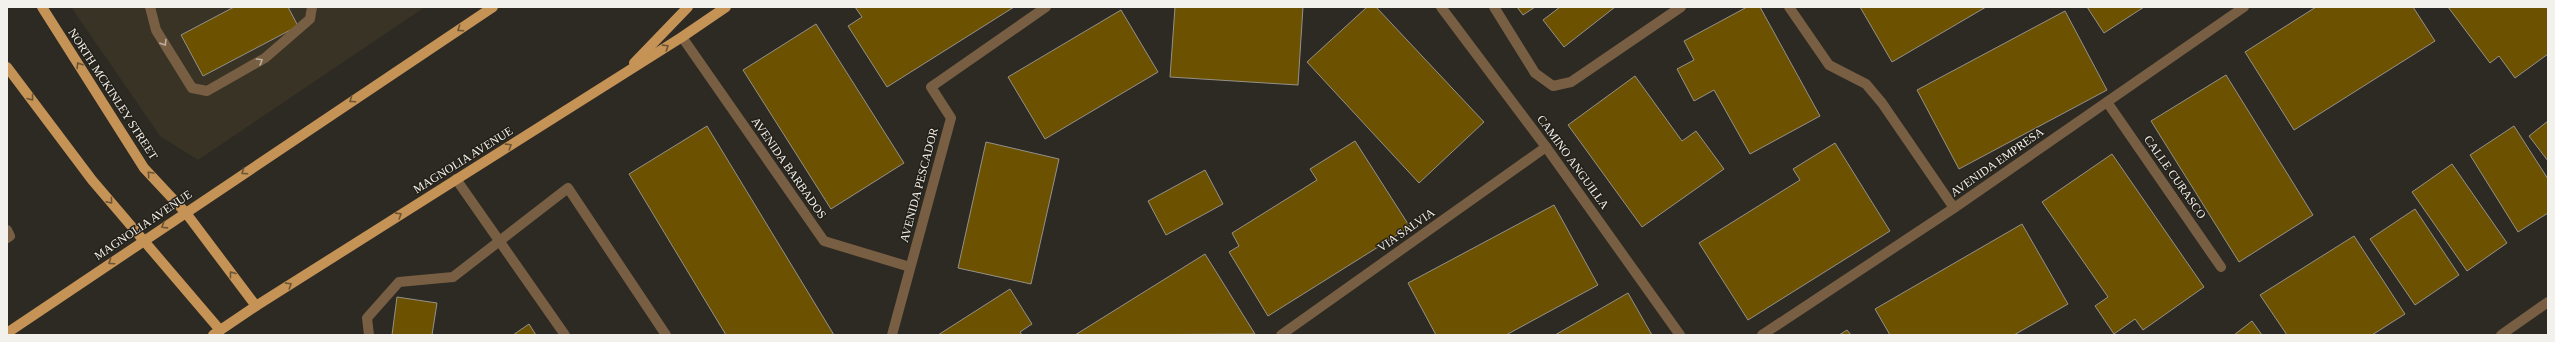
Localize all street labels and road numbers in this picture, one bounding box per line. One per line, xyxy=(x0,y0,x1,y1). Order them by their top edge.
street label: NORTH MCKINLEY STREET xyxy=(65,26,161,163)
street label: CAMINO ANGUILLA xyxy=(1534,112,1612,212)
street label: AVENIDA BARBADOS xyxy=(749,115,829,221)
street label: MAGNOLIA AVENUE xyxy=(411,124,515,196)
street label: AVENIDA EMPRESA xyxy=(1948,124,2047,200)
street label: AVENIDA PESCADOR xyxy=(897,126,941,244)
street label: CALLE CURASCO xyxy=(2141,133,2209,222)
street label: MAGNOLIA AVENUE xyxy=(92,187,194,263)
street label: VIA SALVIA xyxy=(1375,205,1438,255)

